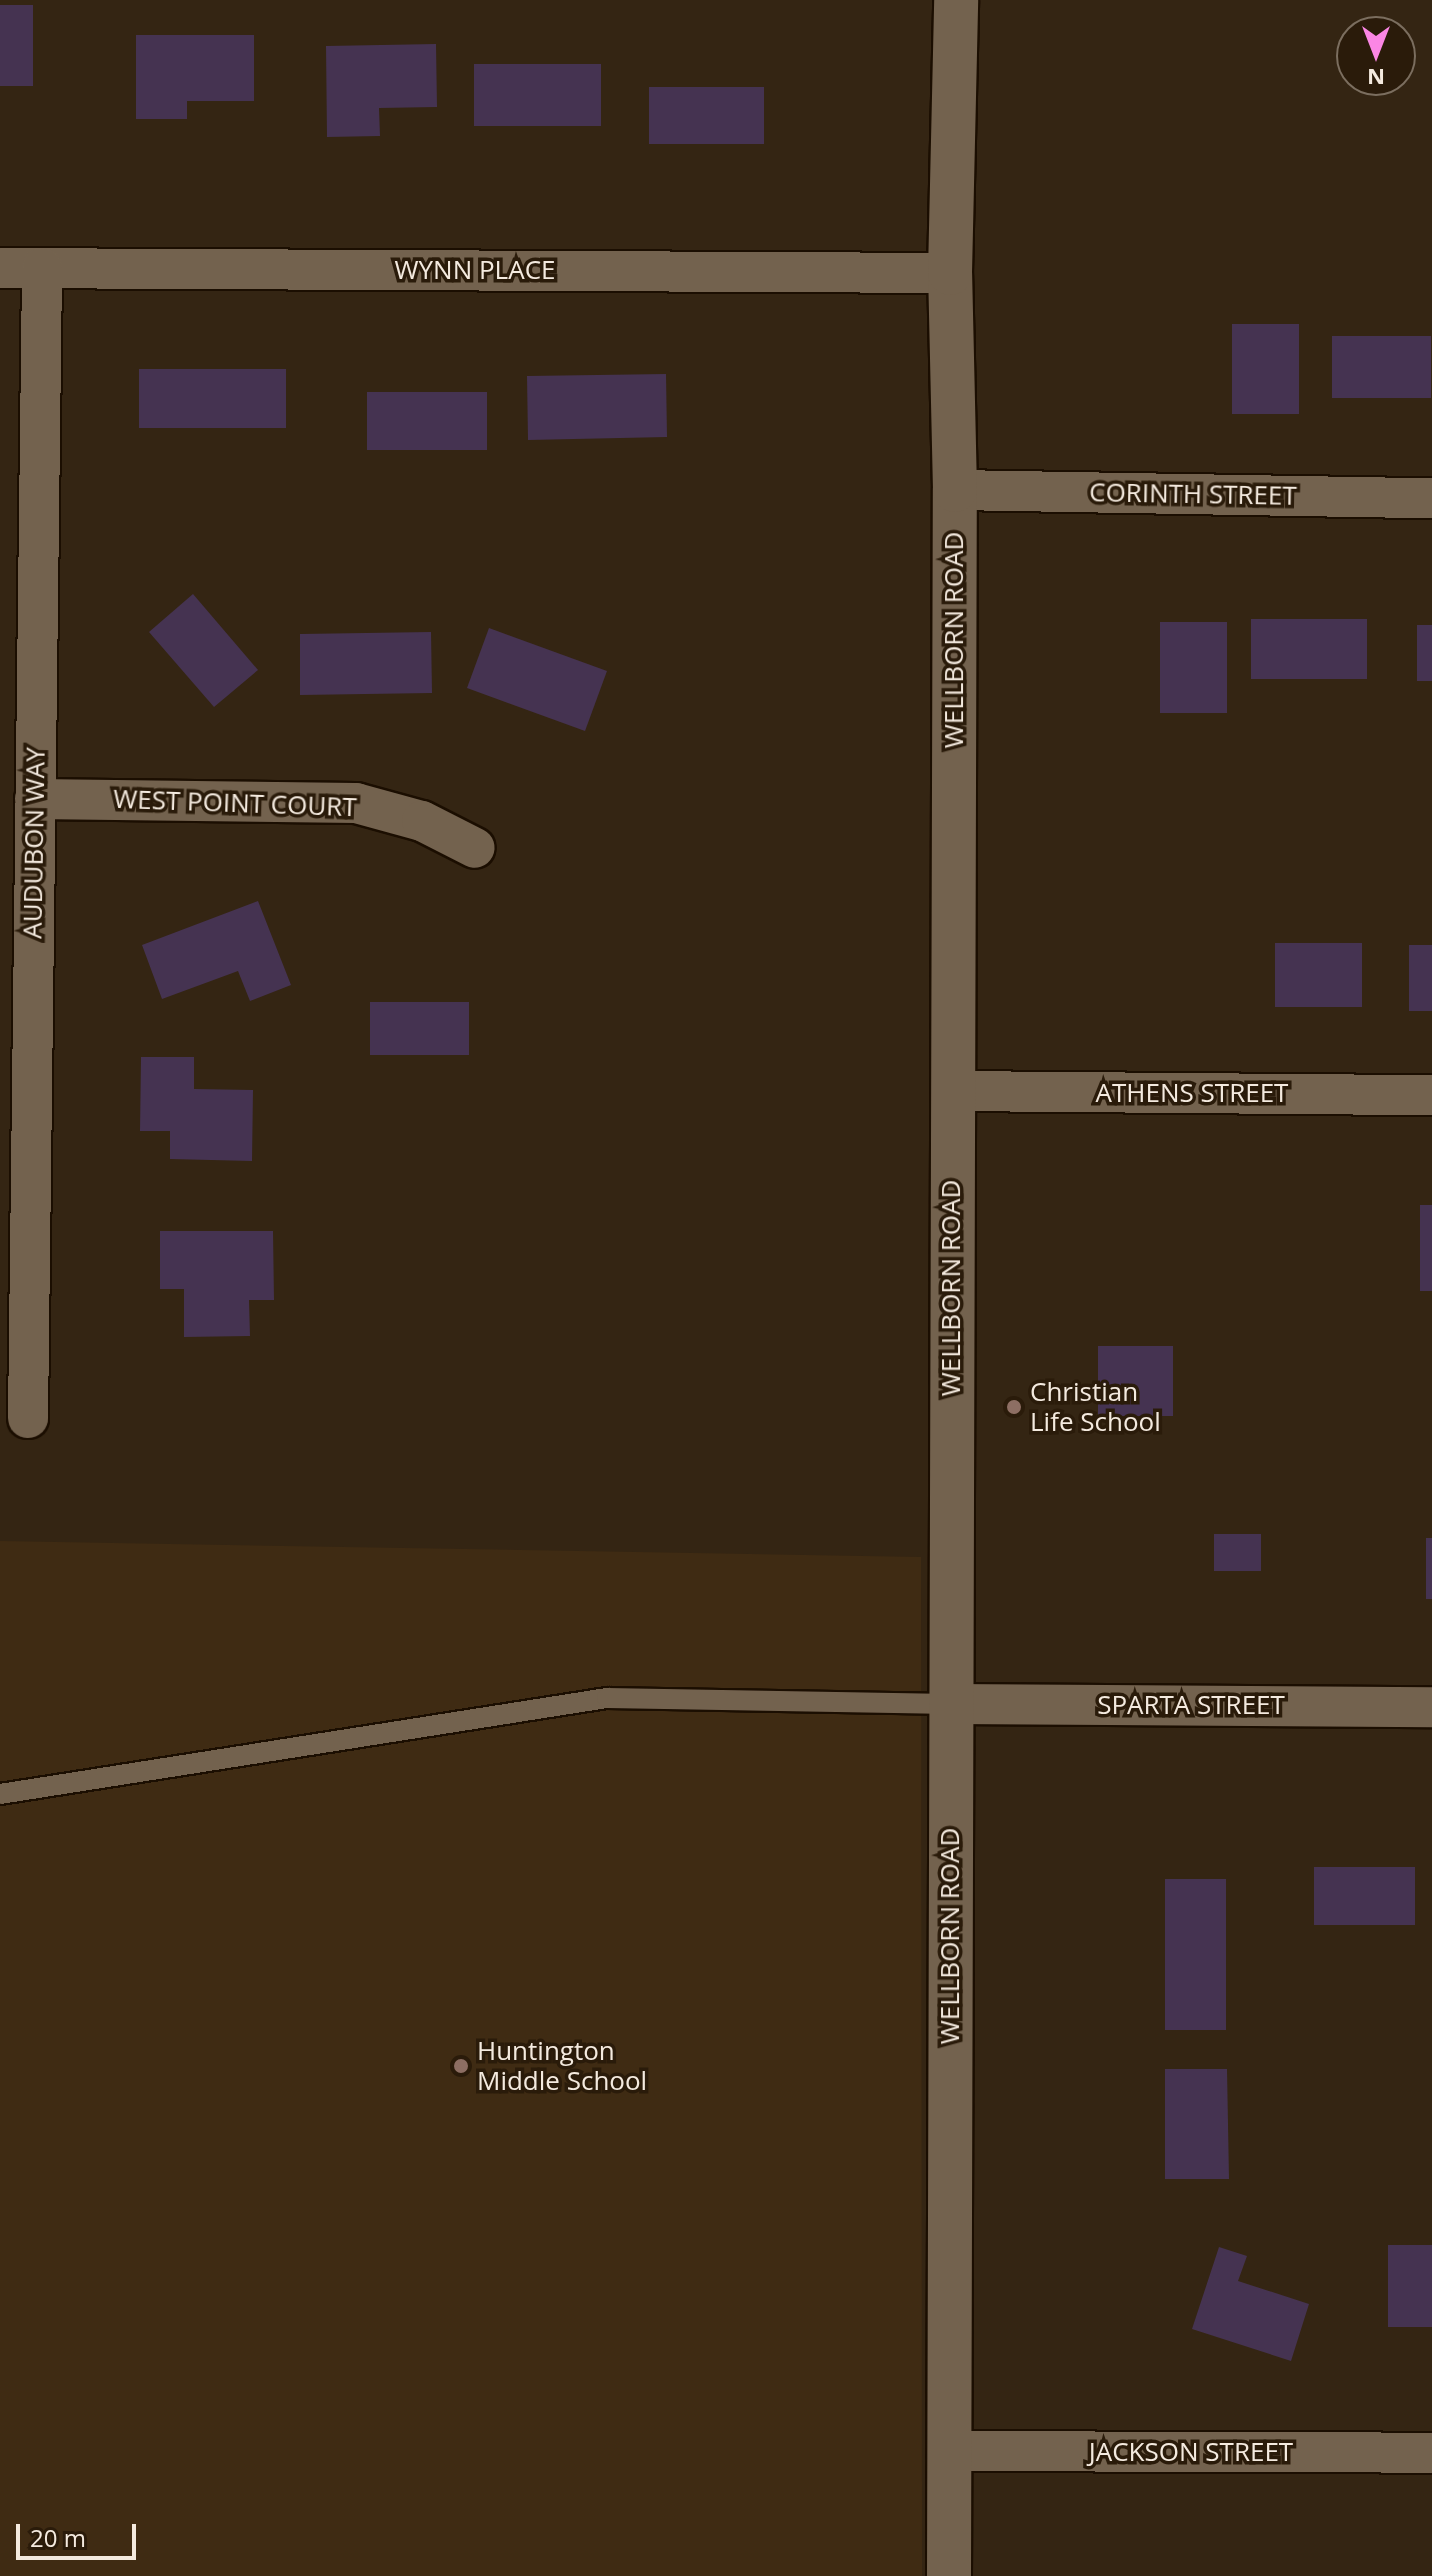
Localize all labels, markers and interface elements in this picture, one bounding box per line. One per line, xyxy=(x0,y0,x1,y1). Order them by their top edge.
north arrow xyxy=(1336,16,1416,96)
text: N xyxy=(1367,63,1385,93)
street label: WYNN PLACE xyxy=(395,254,555,286)
street label: CORINTH STREET xyxy=(1089,477,1297,511)
street label: WELLBORN ROAD xyxy=(938,532,970,748)
street label: AUDUBON WAY xyxy=(17,747,51,939)
street label: WEST POINT COURT xyxy=(113,783,357,823)
street label: ATHENS STREET xyxy=(1096,1077,1288,1109)
street label: WELLBORN ROAD xyxy=(935,1180,967,1396)
place label: Christian Life School xyxy=(1030,1376,1161,1438)
marker: Christian Life School xyxy=(1005,1398,1023,1416)
street label: SPARTA STREET xyxy=(1097,1689,1285,1721)
street label: WELLBORN ROAD xyxy=(934,1828,966,2044)
place label: Huntington Middle School xyxy=(477,2035,647,2096)
marker: Huntington Middle School xyxy=(452,2057,470,2075)
street label: JACKSON STREET xyxy=(1089,2436,1293,2468)
scale bar xyxy=(20,2508,140,2558)
text: 20 m xyxy=(30,2521,86,2554)

